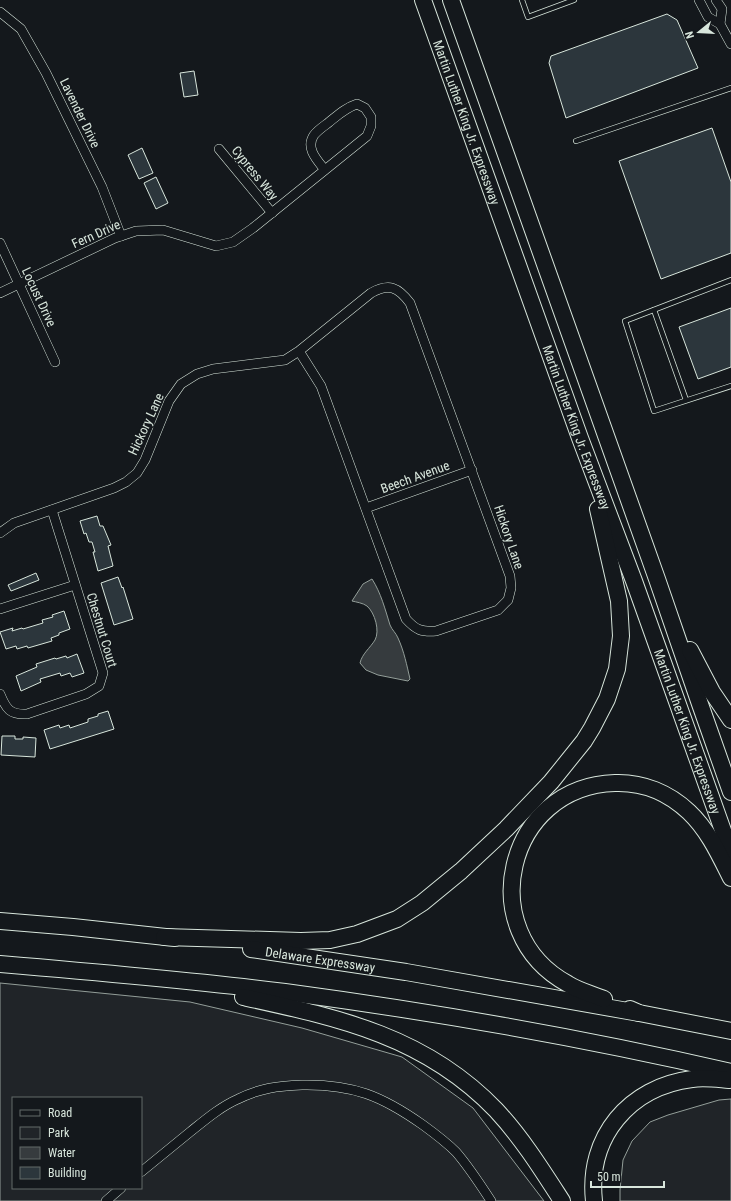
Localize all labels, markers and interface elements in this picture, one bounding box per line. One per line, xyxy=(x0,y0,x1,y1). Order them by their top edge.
north arrow xyxy=(679,12,719,52)
text: N xyxy=(683,29,697,40)
street label: Martin Luther King Jr. Expressway xyxy=(430,38,503,207)
street label: Lavender Drive xyxy=(57,76,103,150)
street label: Cypress Way xyxy=(229,143,282,204)
street label: Fern Drive xyxy=(69,217,123,251)
street label: Locust Drive xyxy=(19,265,59,329)
street label: Martin Luther King Jr. Expressway xyxy=(540,343,614,512)
street label: Hickory Lane xyxy=(125,391,167,457)
street label: Beech Avenue xyxy=(379,458,451,496)
street label: Hickory Lane xyxy=(491,503,527,571)
street label: Chestnut Court xyxy=(84,591,121,669)
street label: Martin Luther King Jr. Expressway xyxy=(651,647,724,817)
street label: Delaware Expressway xyxy=(264,944,377,975)
legend xyxy=(12,1097,142,1189)
text: Road xyxy=(48,1106,72,1120)
text: Park xyxy=(48,1126,70,1140)
text: Water xyxy=(48,1146,76,1160)
scale bar xyxy=(591,1163,664,1189)
text: Building xyxy=(48,1166,86,1180)
text: 50 m xyxy=(597,1170,621,1184)

